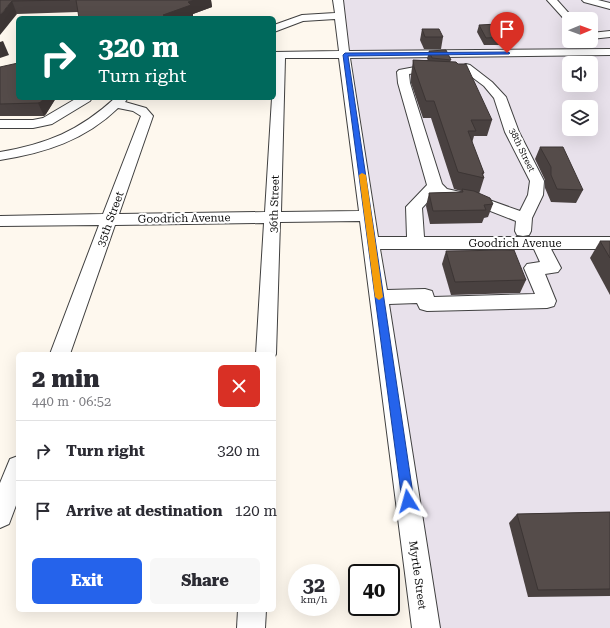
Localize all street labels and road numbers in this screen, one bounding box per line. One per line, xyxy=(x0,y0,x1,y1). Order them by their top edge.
street label: 38th Street xyxy=(507,127,537,174)
street label: 36th Street xyxy=(267,175,282,233)
street label: 35th Street xyxy=(94,190,126,249)
street label: Goodrich Avenue xyxy=(137,211,231,226)
street label: Goodrich Avenue xyxy=(469,237,561,250)
street label: Myrtle Street xyxy=(406,540,429,610)

